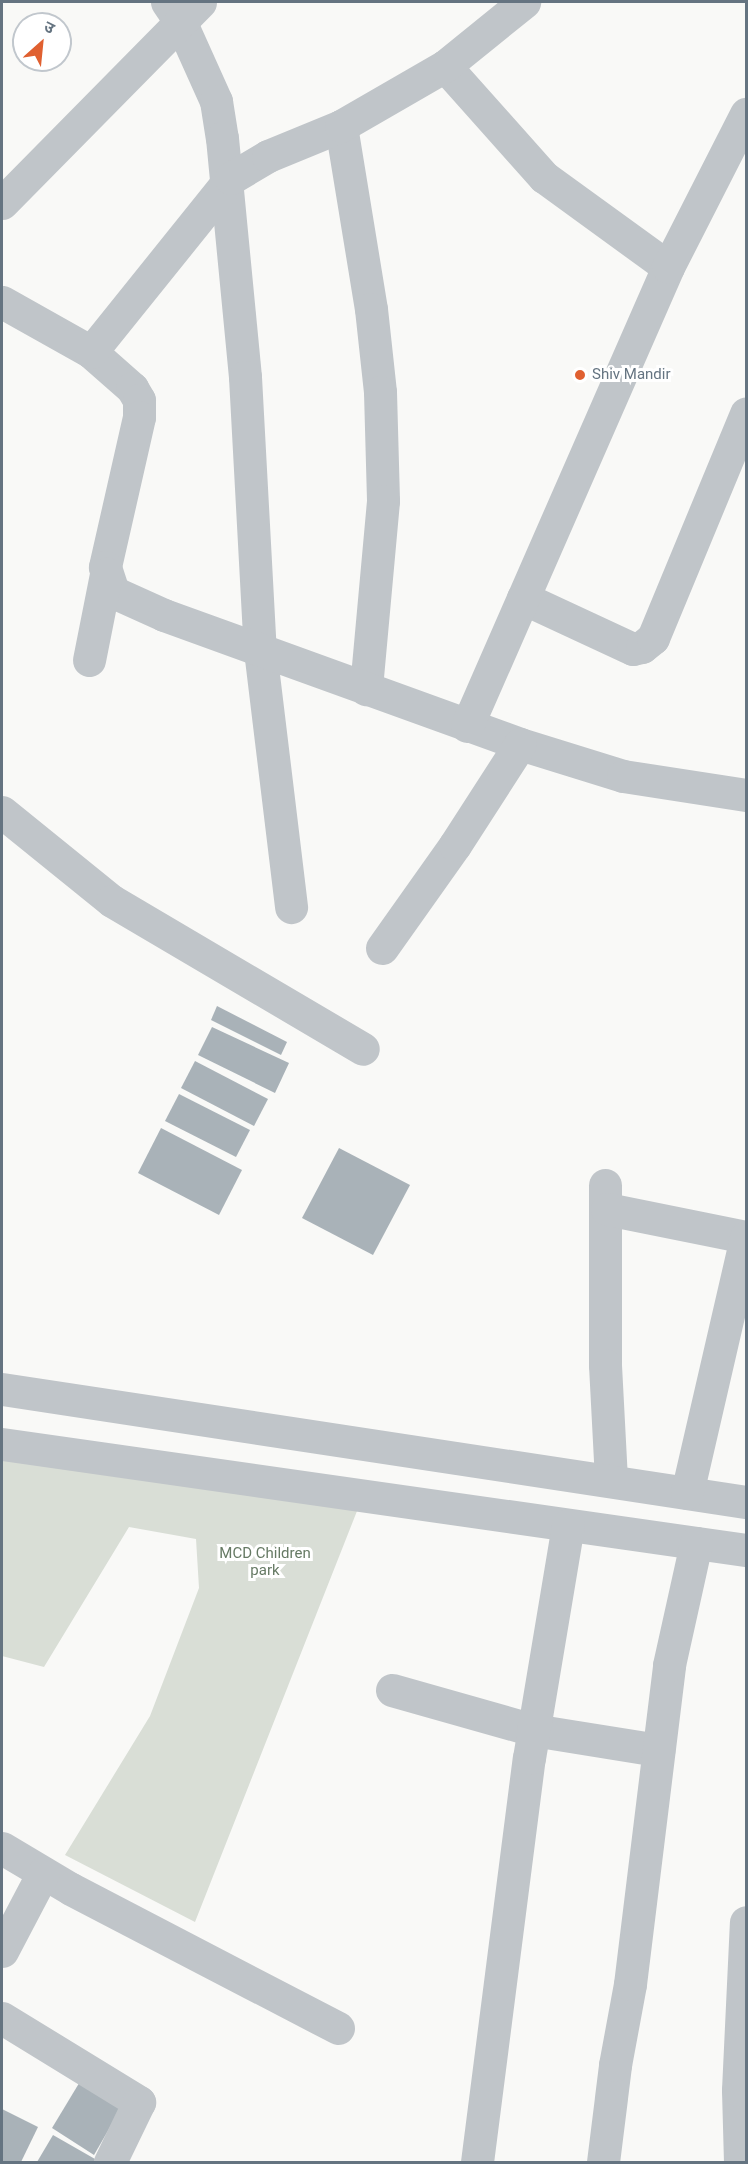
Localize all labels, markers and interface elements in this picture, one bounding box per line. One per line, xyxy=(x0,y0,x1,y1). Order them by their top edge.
north arrow xyxy=(12,12,72,72)
text: उ xyxy=(41,17,58,38)
place label: Shiv Mandir xyxy=(592,366,671,384)
marker: Shiv Mandir xyxy=(573,368,587,382)
park label: MCD Children park xyxy=(219,1544,311,1579)

